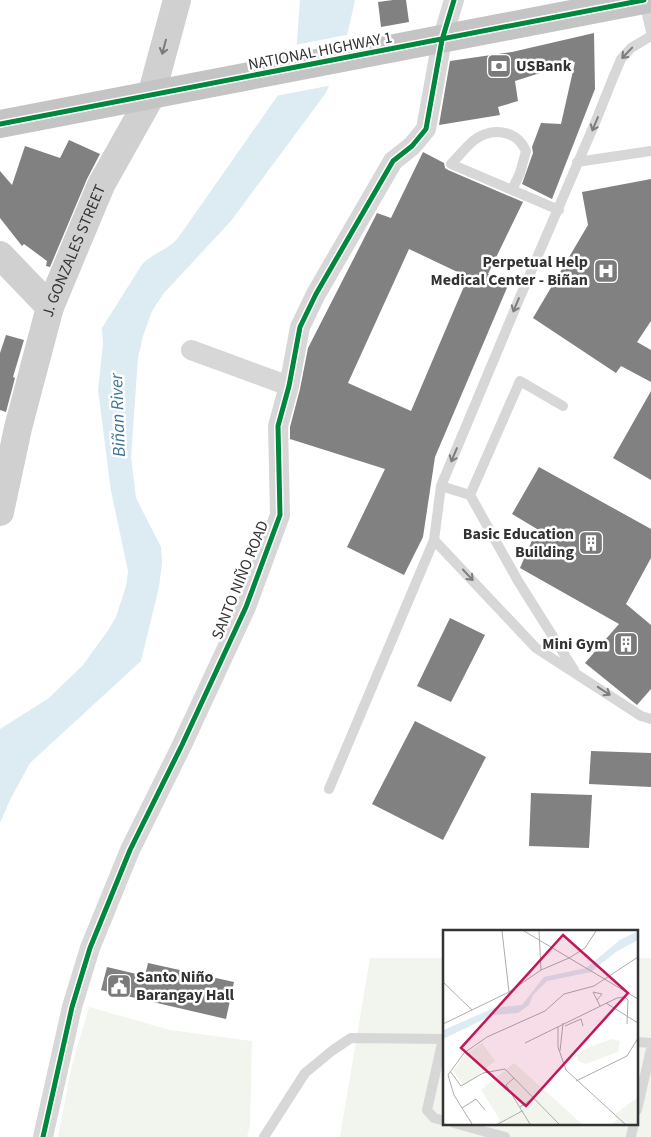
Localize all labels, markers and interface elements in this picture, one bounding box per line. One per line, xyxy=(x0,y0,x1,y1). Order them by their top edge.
street label: NATIONAL HIGHWAY 1 xyxy=(246,26,394,76)
one-way arrow xyxy=(159,39,169,55)
one-way arrow xyxy=(621,47,633,59)
bank icon: USBank xyxy=(486,53,512,79)
place label: USBank xyxy=(516,55,572,77)
one-way arrow xyxy=(589,116,599,131)
street label: J. GONZALES STREET xyxy=(37,181,111,320)
place label: Perpetual Help Medical Center - Biñan xyxy=(431,251,588,291)
hospital icon: Perpetual Help Medical Center - Biñan xyxy=(593,258,619,284)
one-way arrow xyxy=(511,297,521,312)
water label: Biñan River xyxy=(104,372,132,457)
one-way arrow xyxy=(449,447,458,462)
street label: SANTO NIÑO ROAD xyxy=(206,517,274,643)
place label: Basic Education Building xyxy=(463,523,574,563)
building icon: Basic Education Building xyxy=(578,530,604,556)
one-way arrow xyxy=(462,569,474,581)
building icon: Mini Gym xyxy=(613,631,639,657)
place label: Mini Gym xyxy=(542,633,608,655)
one-way arrow xyxy=(596,686,610,696)
inset map xyxy=(443,930,638,1124)
place label: Santo Niño Barangay Hall xyxy=(136,966,235,1006)
public building icon: Santo Niño Barangay Hall xyxy=(106,973,132,999)

